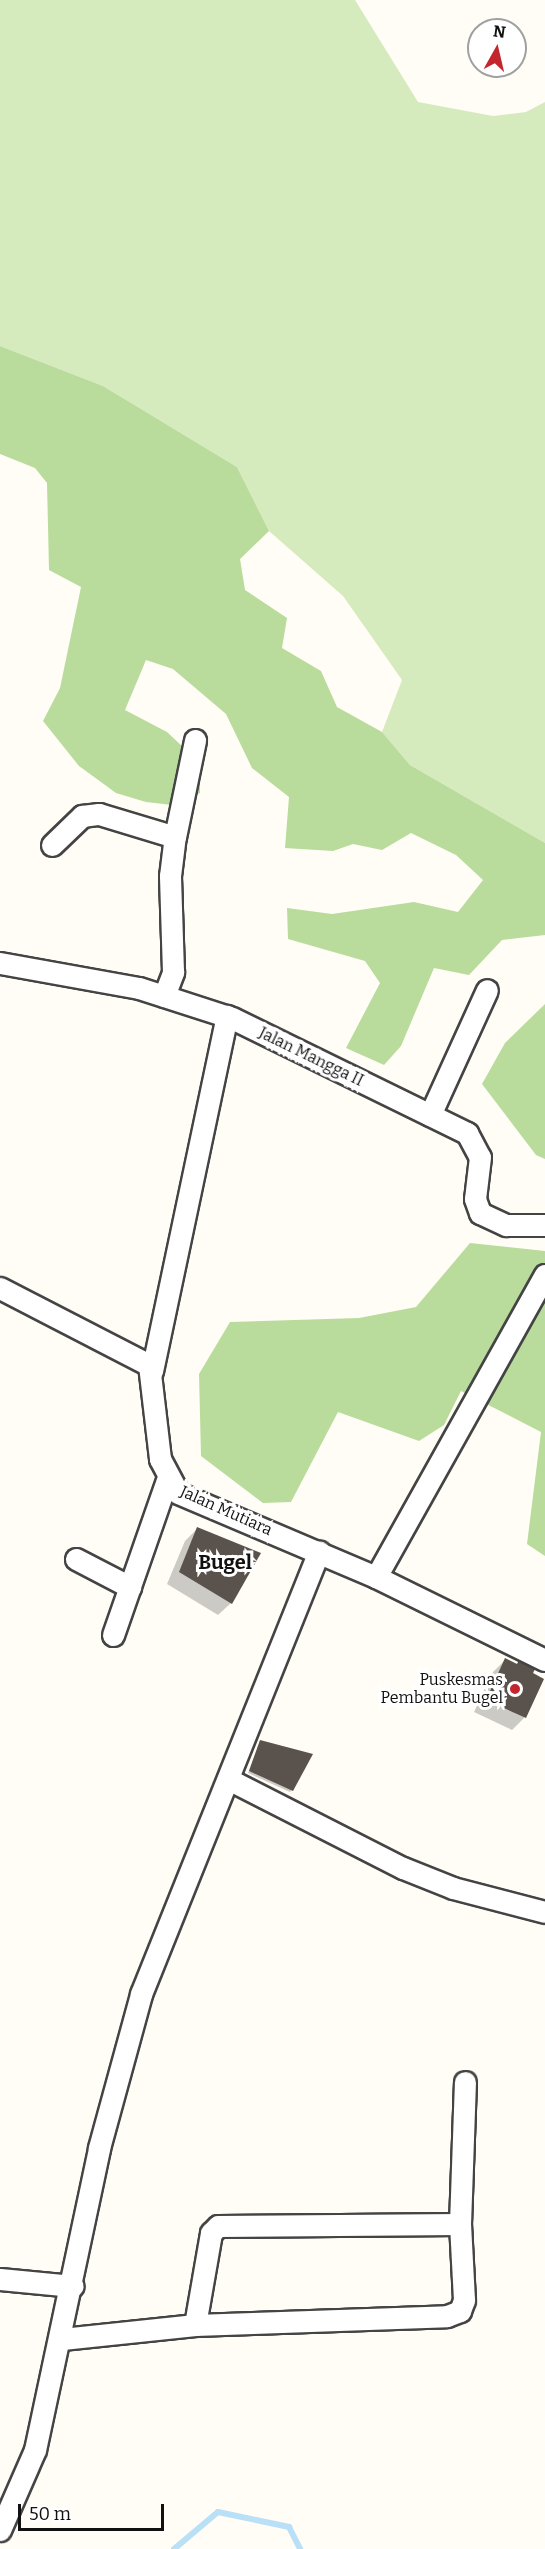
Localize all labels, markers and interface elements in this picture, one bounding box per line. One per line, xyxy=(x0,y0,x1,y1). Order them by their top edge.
north arrow xyxy=(467,18,527,78)
text: N xyxy=(492,21,507,42)
street label: Jalan Mangga II xyxy=(256,1023,366,1091)
street label: Jalan Mutiara xyxy=(177,1482,275,1540)
district label: Bugel xyxy=(198,1550,252,1574)
place label: Puskesmas Pembantu Bugel xyxy=(381,1670,503,1708)
marker: Puskesmas Pembantu Bugel xyxy=(508,1682,522,1696)
scale bar xyxy=(21,2492,166,2530)
text: 50 m xyxy=(29,2503,71,2525)

